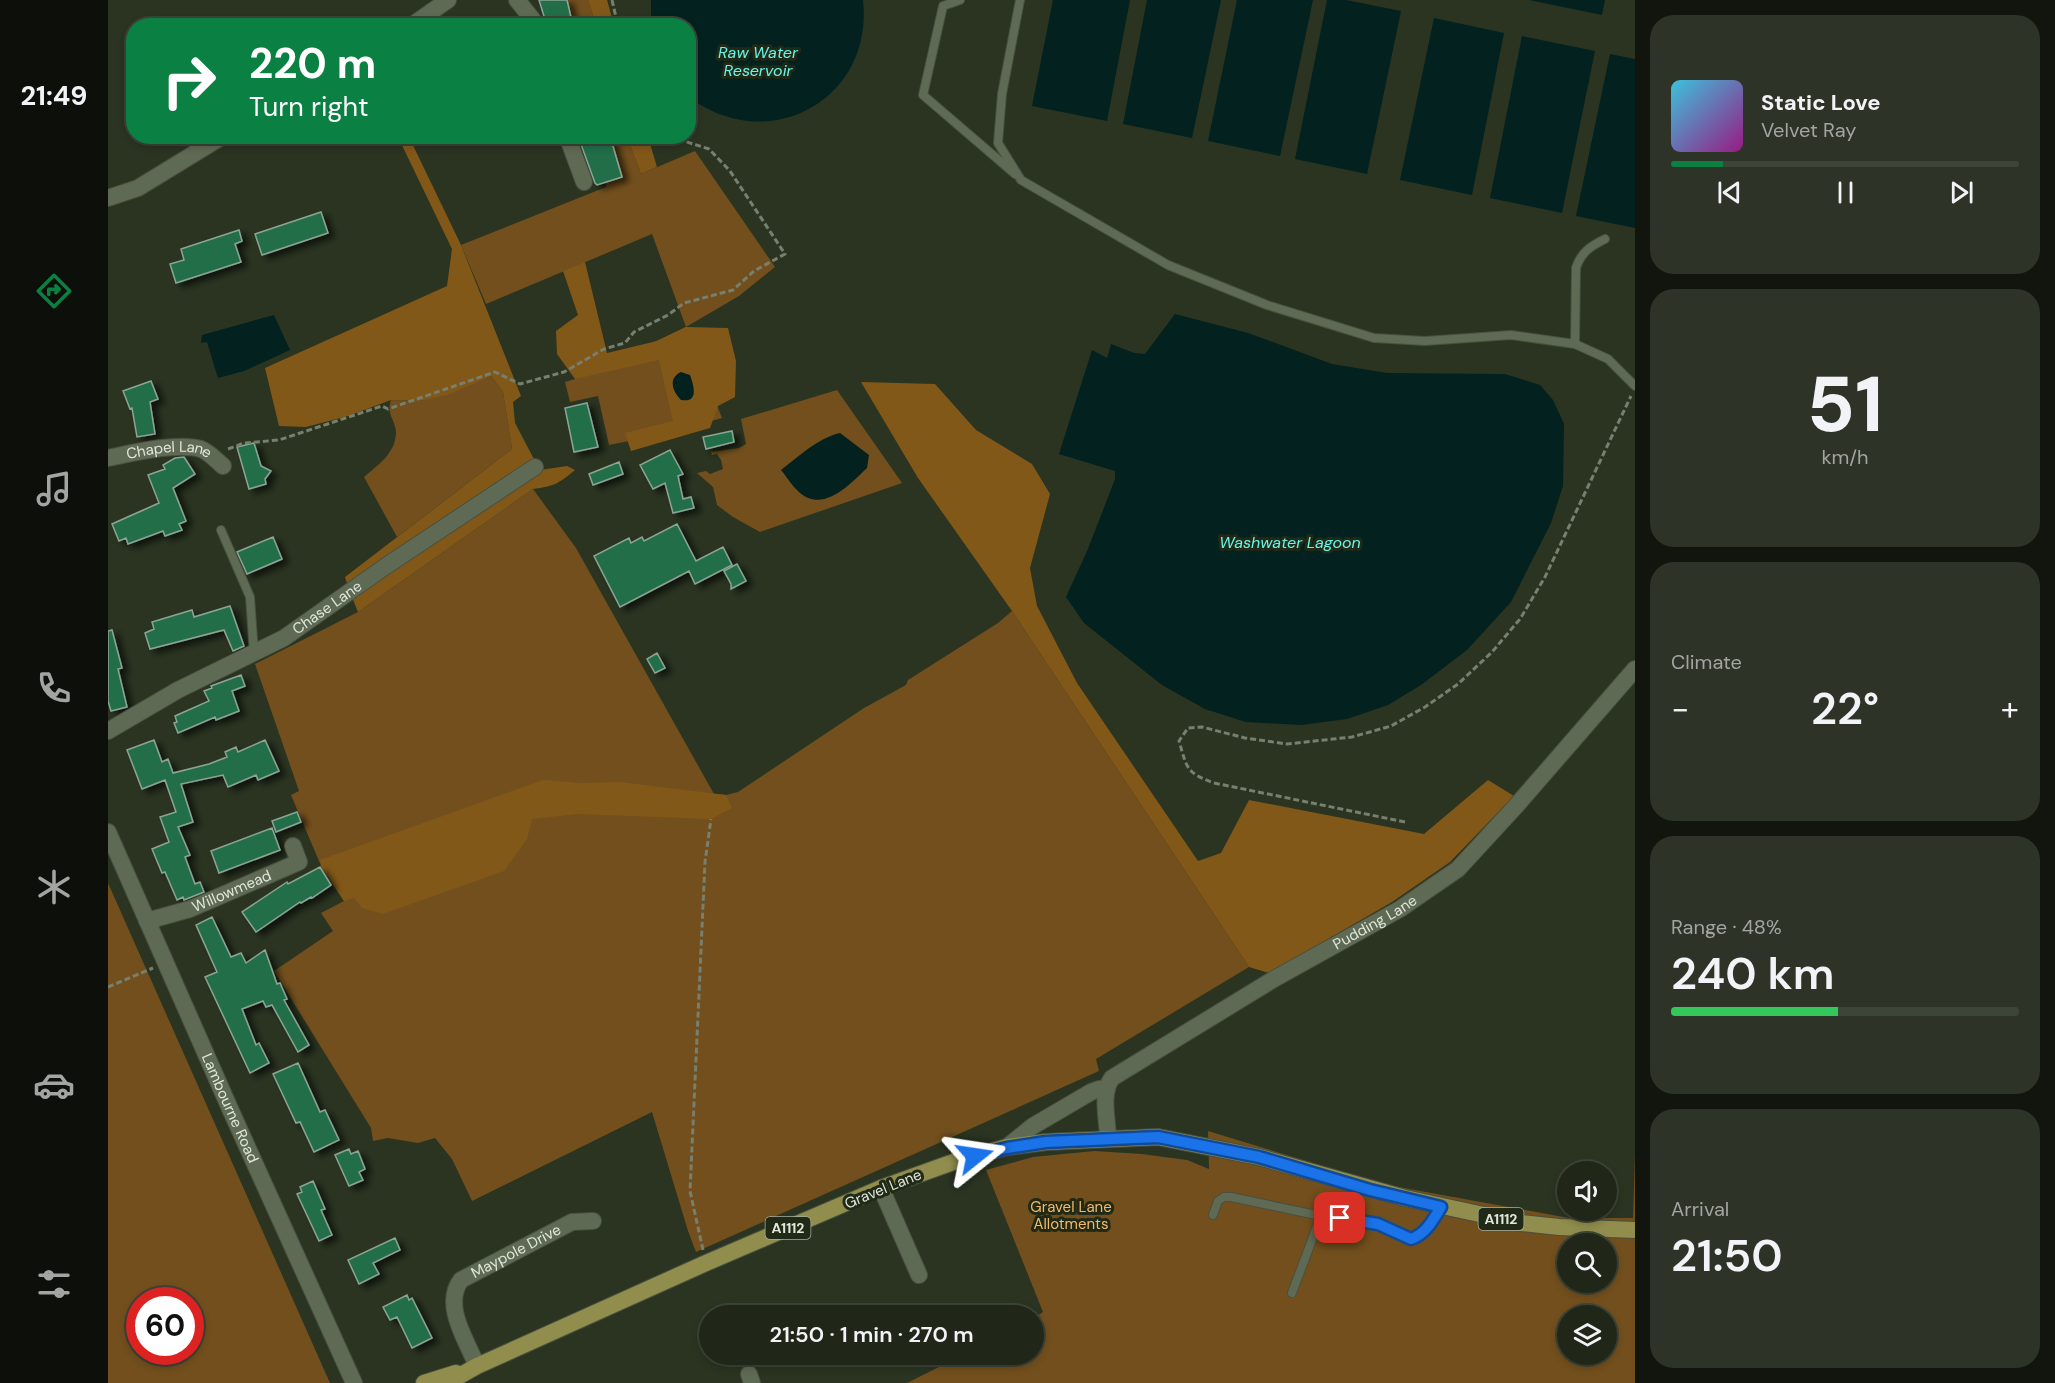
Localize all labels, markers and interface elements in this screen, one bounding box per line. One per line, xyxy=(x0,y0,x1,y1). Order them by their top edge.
text: 220 m xyxy=(249,36,376,91)
icon: right xyxy=(150,42,228,120)
water label: Raw Water Reservoir xyxy=(718,42,799,81)
text: 21:49 xyxy=(21,78,87,113)
text: Static Love xyxy=(1761,88,1881,117)
text: Turn right xyxy=(249,89,369,124)
text: Velvet Ray xyxy=(1761,117,1856,143)
icon: previous xyxy=(1713,176,1746,209)
icon: pause xyxy=(1829,176,1862,209)
icon: next xyxy=(1945,176,1978,209)
icon: directions xyxy=(33,270,75,312)
text: 51 xyxy=(1807,354,1883,455)
street label: Chapel Lane xyxy=(124,437,216,464)
text: km/h xyxy=(1821,444,1869,470)
icon: music xyxy=(33,468,75,510)
water label: Washwater Lagoon xyxy=(1219,532,1361,553)
street label: Chase Lane xyxy=(288,576,366,639)
text: Climate xyxy=(1671,649,1742,675)
icon: phone xyxy=(33,667,75,709)
text: 22° xyxy=(1811,679,1879,738)
text: − xyxy=(1671,687,1689,730)
text: + xyxy=(2001,687,2019,730)
street label: Willowmead xyxy=(189,865,274,917)
icon: climate xyxy=(33,866,75,908)
street label: Pudding Lane xyxy=(1329,890,1421,954)
text: Range · 48% xyxy=(1671,914,1782,940)
text: 240 km xyxy=(1671,944,1834,1003)
street label: Lambourne Road xyxy=(197,1050,263,1166)
icon: car xyxy=(33,1064,75,1106)
position arrow xyxy=(943,1124,1007,1188)
map controls xyxy=(1557,1161,1617,1365)
button: sound xyxy=(1557,1161,1617,1221)
street label: Gravel Lane xyxy=(842,1164,924,1214)
pin xyxy=(1314,1192,1365,1243)
text: Arrival xyxy=(1671,1196,1729,1222)
park label: Gravel Lane Allotments xyxy=(1030,1197,1112,1234)
icon: arrive xyxy=(1323,1201,1356,1234)
road number: A1112 xyxy=(1478,1208,1524,1230)
road number: A1112 xyxy=(766,1217,810,1239)
street label: Maypole Drive xyxy=(468,1220,564,1283)
text: 21:50 xyxy=(1671,1226,1783,1285)
button: search xyxy=(1557,1233,1617,1293)
icon: filters xyxy=(33,1263,75,1305)
speed limit sign: 60 xyxy=(126,1287,204,1365)
button: layers xyxy=(1557,1305,1617,1365)
text: 21:50 · 1 min · 270 m xyxy=(769,1320,974,1349)

